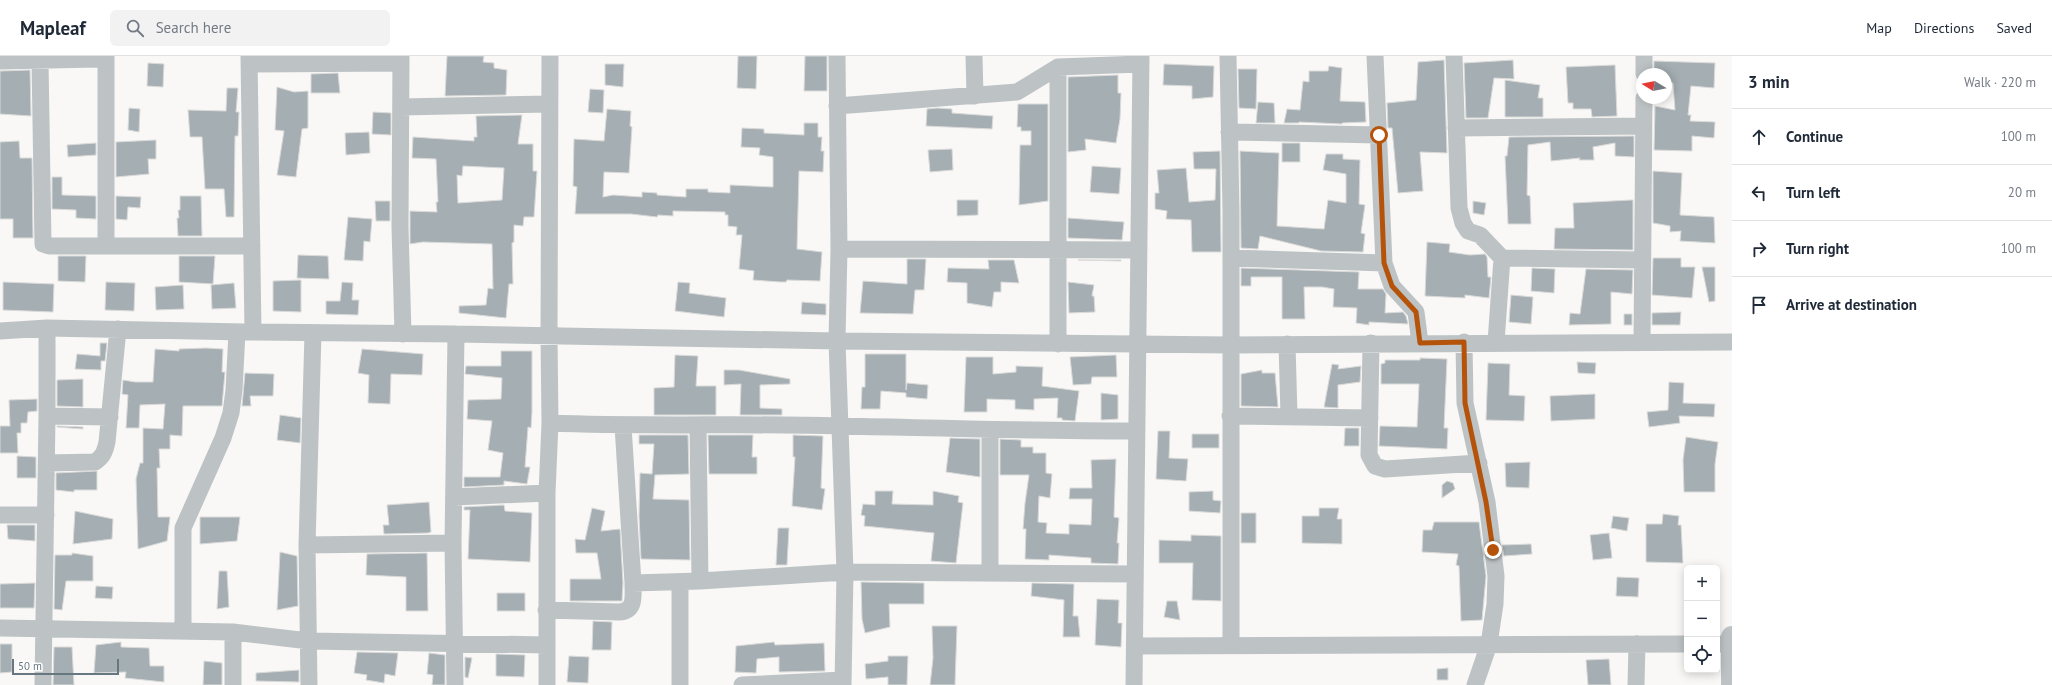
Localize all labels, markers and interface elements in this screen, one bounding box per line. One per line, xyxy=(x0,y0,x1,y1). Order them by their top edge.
search box xyxy=(110,10,390,46)
text: Mapleaf xyxy=(20,16,86,40)
icon: search xyxy=(124,17,146,39)
text: Search here xyxy=(156,18,231,37)
text: Map xyxy=(1866,19,1892,37)
text: Directions xyxy=(1914,19,1974,37)
text: Saved xyxy=(1996,19,2032,37)
north arrow xyxy=(1636,68,1672,104)
text: 3 min xyxy=(1748,71,1789,93)
text: Walk · 220 m xyxy=(1964,74,2036,91)
route start xyxy=(1370,126,1388,144)
icon: ahead xyxy=(1748,126,1770,148)
text: Continue xyxy=(1786,127,1843,146)
text: 100 m xyxy=(2001,128,2036,145)
icon: left xyxy=(1748,182,1770,204)
text: Turn left xyxy=(1786,183,1840,202)
text: 20 m xyxy=(2008,184,2036,201)
icon: right xyxy=(1748,238,1770,260)
text: Turn right xyxy=(1786,239,1849,258)
text: 100 m xyxy=(2001,240,2036,257)
icon: arrive xyxy=(1748,294,1770,316)
text: Arrive at destination xyxy=(1786,295,1917,314)
route end xyxy=(1484,541,1502,559)
map controls xyxy=(1684,565,1720,673)
button: + xyxy=(1684,565,1720,601)
button: − xyxy=(1684,601,1720,637)
button: locate xyxy=(1684,637,1720,673)
scale bar xyxy=(12,657,119,676)
text: 50 m xyxy=(18,659,42,673)

